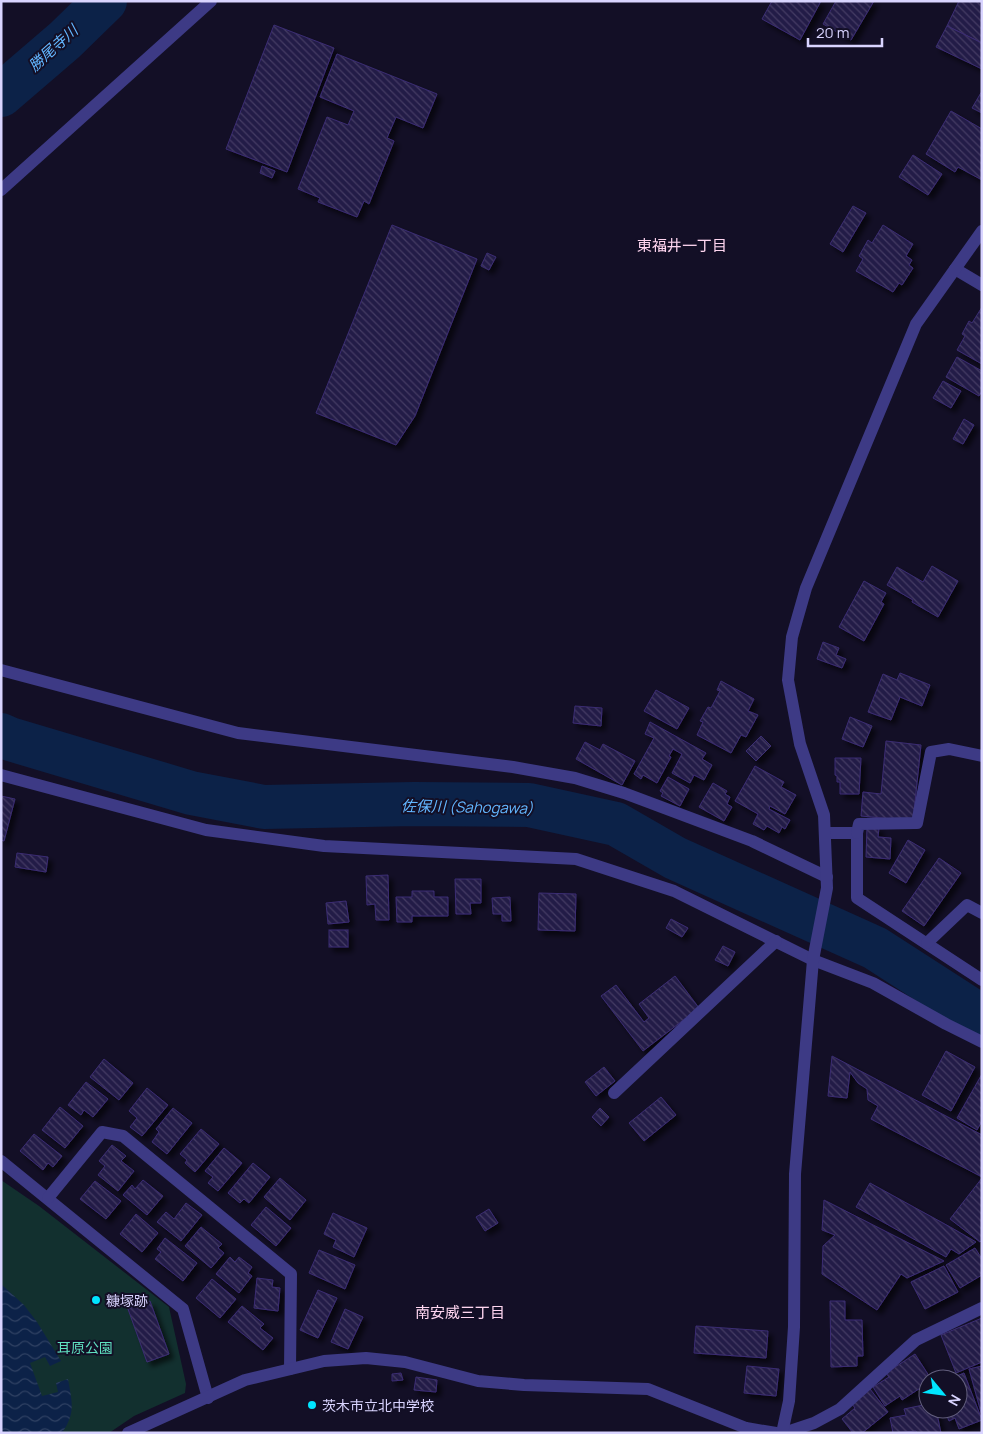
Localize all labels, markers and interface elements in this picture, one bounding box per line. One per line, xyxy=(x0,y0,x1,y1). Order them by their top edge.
scale bar xyxy=(808,15,882,47)
water label: 勝尾寺川 xyxy=(24,19,84,76)
text: 20 m xyxy=(816,22,849,43)
district label: 東福井一丁目 xyxy=(637,235,727,256)
water label: 佐保川 (Sahogawa) xyxy=(401,795,533,819)
place label: 糠塚跡 xyxy=(106,1291,148,1310)
marker: 糠塚跡 xyxy=(90,1294,102,1306)
district label: 南安威三丁目 xyxy=(415,1302,505,1323)
park label: 耳原公園 xyxy=(57,1338,113,1357)
north arrow xyxy=(918,1369,968,1419)
text: N xyxy=(944,1392,966,1410)
place label: 茨木市立北中学校 xyxy=(322,1396,434,1415)
marker: 茨木市立北中学校 xyxy=(306,1399,318,1411)

